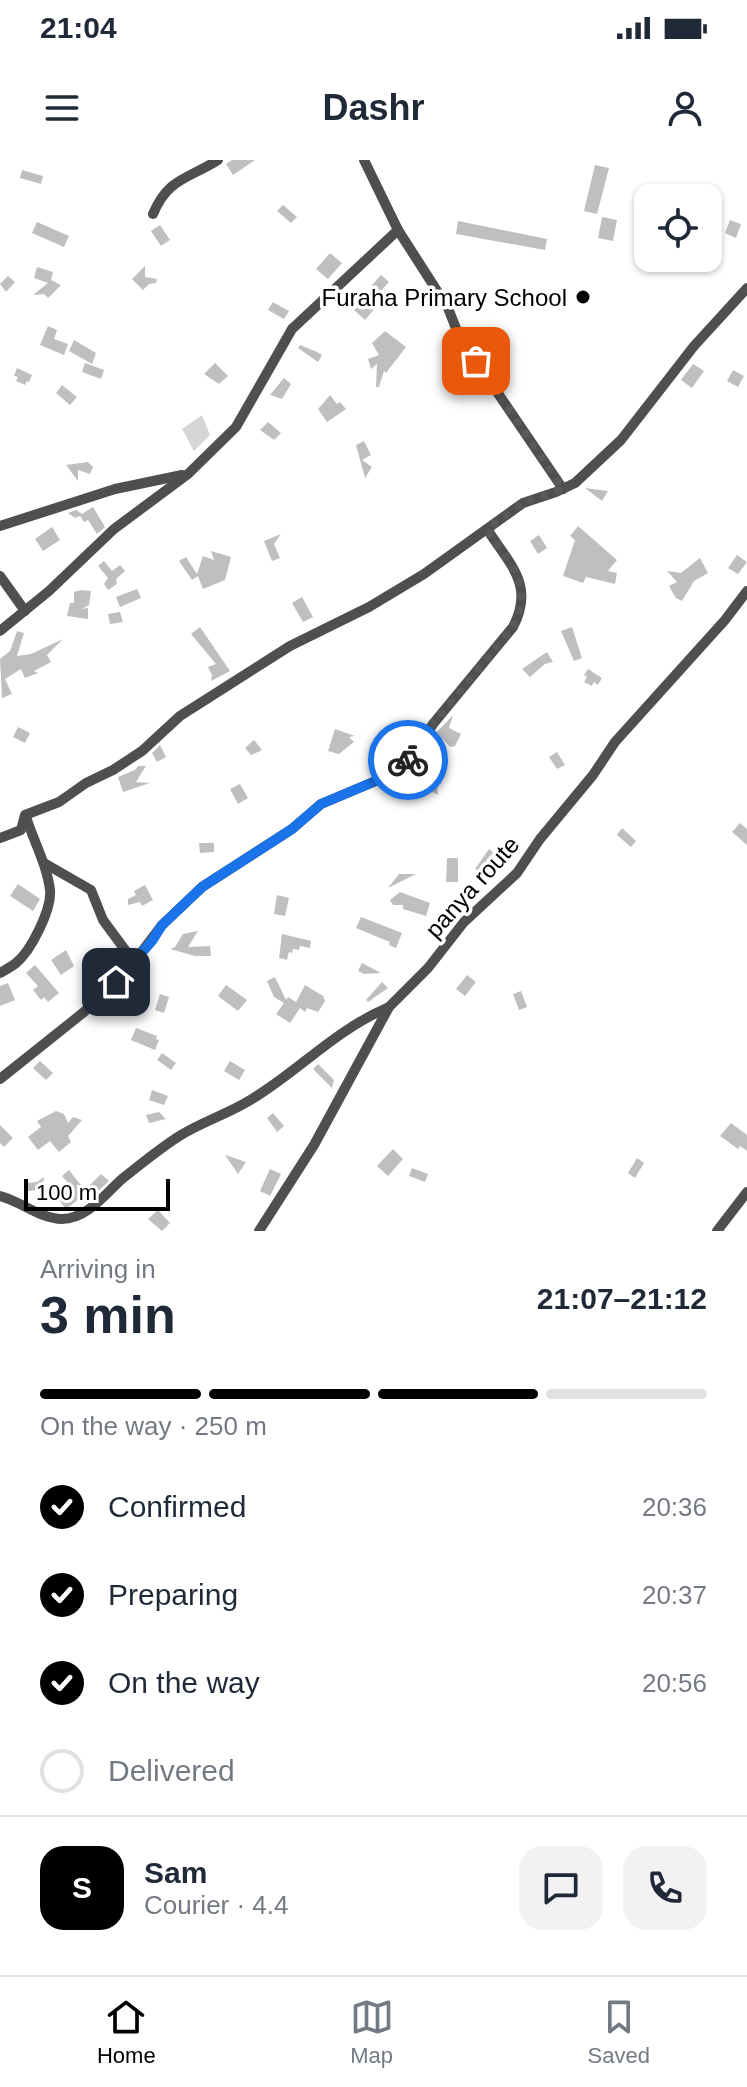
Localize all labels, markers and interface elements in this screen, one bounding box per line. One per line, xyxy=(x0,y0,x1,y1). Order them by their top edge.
text: 21:04 xyxy=(40,11,117,44)
icon: menu xyxy=(40,86,84,130)
icon: person xyxy=(663,86,707,130)
text: Dashr xyxy=(322,87,425,128)
map controls xyxy=(634,184,722,272)
button: locate xyxy=(634,184,722,272)
place label: Furaha Primary School xyxy=(322,284,567,311)
marker: Furaha Primary School xyxy=(574,288,592,306)
pin xyxy=(442,327,510,395)
icon: bag xyxy=(454,339,498,383)
courier xyxy=(368,720,448,800)
icon: bike xyxy=(386,738,430,782)
street label: panya route xyxy=(420,831,524,943)
pin xyxy=(82,948,150,1016)
icon: home xyxy=(94,960,138,1004)
scale bar xyxy=(24,1175,170,1211)
text: 100 m xyxy=(36,1180,97,1205)
text: Arriving in xyxy=(40,1254,156,1284)
text: 21:07–21:12 xyxy=(537,1282,707,1315)
text: 3 min xyxy=(40,1286,176,1344)
text: On the way · 250 m xyxy=(40,1411,267,1441)
icon: check xyxy=(40,1485,84,1529)
text: Confirmed xyxy=(108,1490,246,1523)
text: 20:36 xyxy=(642,1492,707,1522)
icon: check xyxy=(40,1573,84,1617)
text: Preparing xyxy=(108,1578,238,1611)
text: 20:37 xyxy=(642,1580,707,1610)
icon: check xyxy=(40,1661,84,1705)
text: On the way xyxy=(108,1666,260,1699)
text: 20:56 xyxy=(642,1668,707,1698)
text: Delivered xyxy=(108,1754,235,1787)
button: chat xyxy=(519,1846,603,1930)
button: phone xyxy=(623,1846,707,1930)
text: Sam xyxy=(144,1856,207,1889)
text: S xyxy=(72,1871,92,1904)
text: Courier · 4.4 xyxy=(144,1890,289,1920)
tab: Home xyxy=(97,1995,156,2069)
tab: Map xyxy=(350,1995,394,2069)
tab: Saved xyxy=(588,1995,650,2069)

